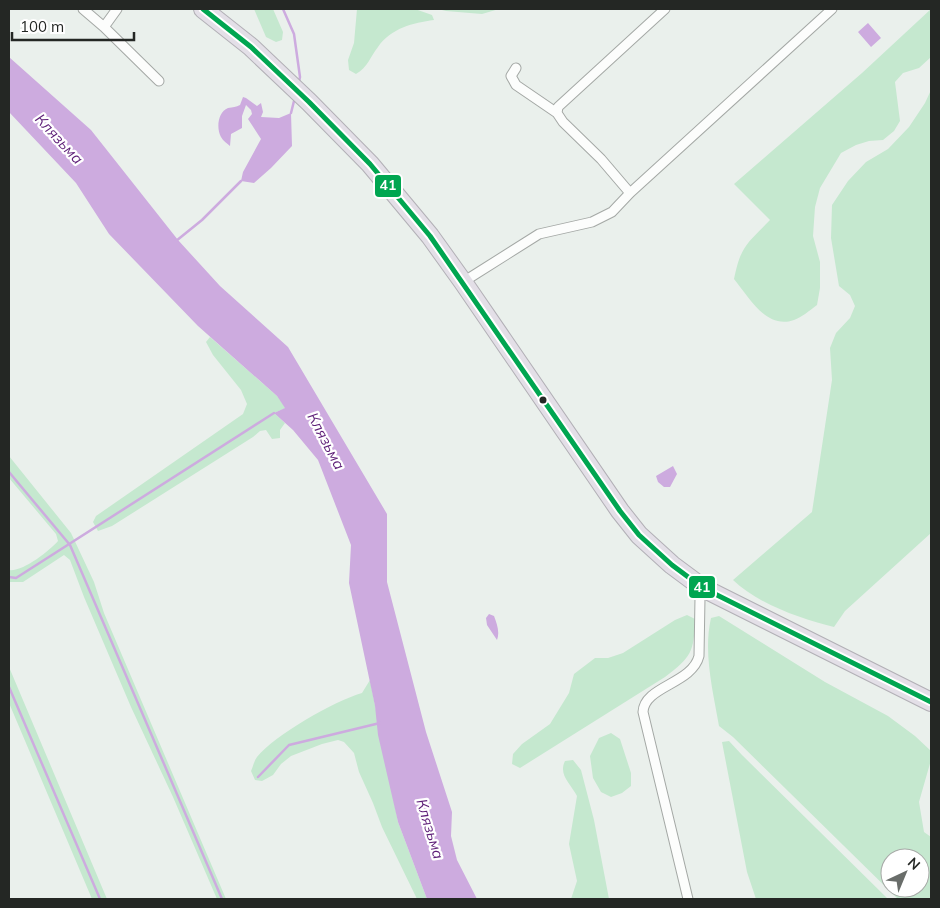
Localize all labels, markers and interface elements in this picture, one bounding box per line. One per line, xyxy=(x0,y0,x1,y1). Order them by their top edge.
scale bar xyxy=(12,10,135,42)
text: 100 m xyxy=(20,17,64,36)
water label: Клязьма xyxy=(31,110,87,168)
line badge: 41 xyxy=(374,174,402,198)
text: 41 xyxy=(380,176,396,194)
unlabelled marker xyxy=(538,395,548,405)
water label: Клязьма xyxy=(303,409,349,473)
line badge: 41 xyxy=(688,575,716,599)
text: 41 xyxy=(694,578,710,596)
water label: Клязьма xyxy=(412,796,449,861)
north arrow xyxy=(880,848,930,898)
text: N xyxy=(904,854,924,874)

